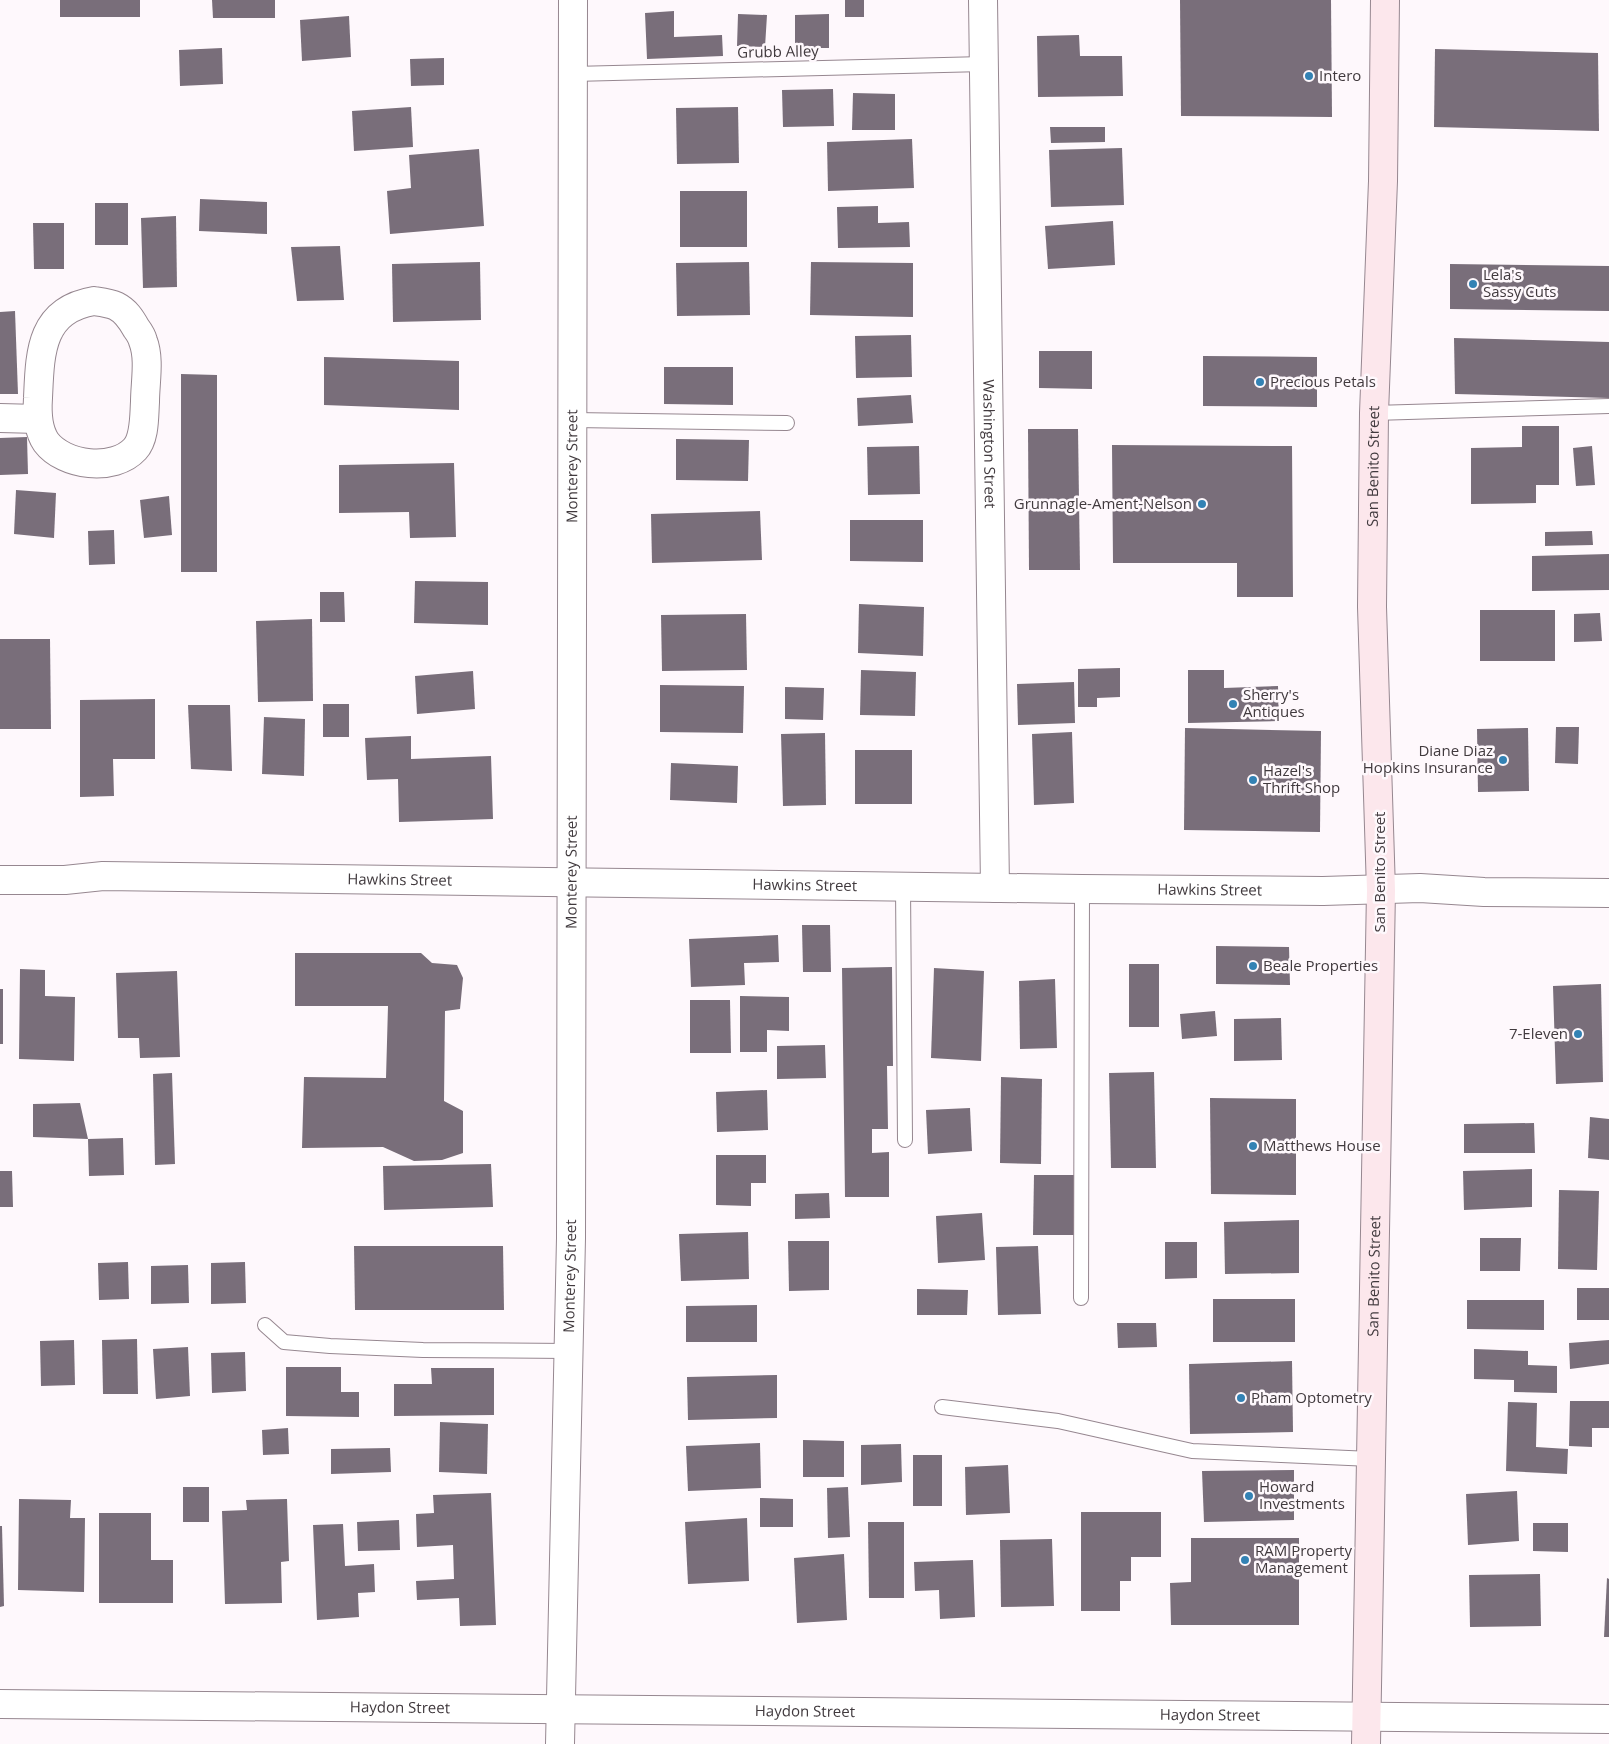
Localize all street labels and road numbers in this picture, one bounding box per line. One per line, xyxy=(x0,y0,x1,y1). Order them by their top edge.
street label: Grubb Alley xyxy=(737,40,819,62)
street label: Washington Street xyxy=(979,379,1001,509)
street label: San Benito Street xyxy=(1362,405,1383,527)
street label: Monterey Street xyxy=(561,409,581,523)
street label: San Benito Street xyxy=(1369,812,1389,932)
street label: Monterey Street xyxy=(560,815,581,929)
street label: Hawkins Street xyxy=(347,868,452,890)
street label: Hawkins Street xyxy=(752,874,857,895)
street label: Hawkins Street xyxy=(1157,879,1262,899)
street label: San Benito Street xyxy=(1362,1215,1384,1337)
street label: Monterey Street xyxy=(558,1219,580,1333)
street label: Haydon Street xyxy=(350,1696,450,1717)
street label: Haydon Street xyxy=(755,1700,855,1721)
street label: Haydon Street xyxy=(1160,1704,1260,1725)

